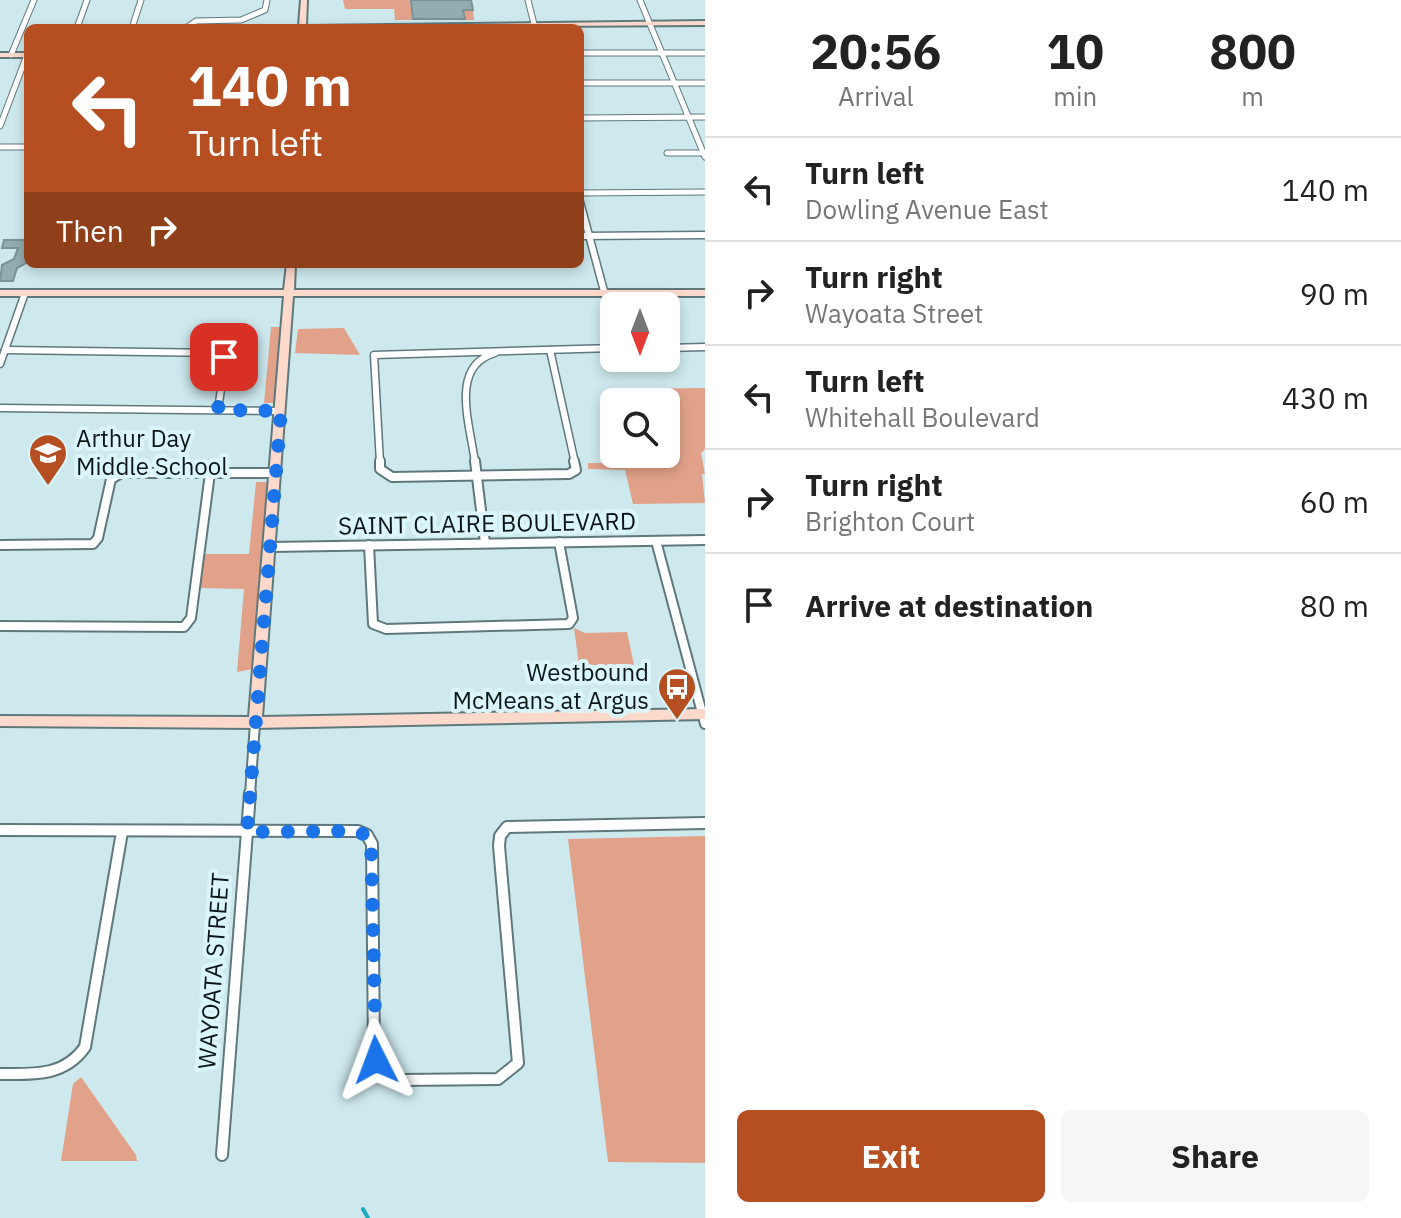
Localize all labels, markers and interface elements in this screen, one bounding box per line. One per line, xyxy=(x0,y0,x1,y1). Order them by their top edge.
text: 20:56 xyxy=(810,20,941,82)
text: 10 xyxy=(1047,20,1104,82)
text: 800 xyxy=(1209,20,1296,82)
text: 140 m xyxy=(188,49,352,121)
icon: left xyxy=(56,56,160,160)
text: Arrival xyxy=(838,79,914,113)
text: min xyxy=(1053,79,1097,113)
text: m xyxy=(1241,79,1264,113)
text: Turn left xyxy=(188,119,323,166)
text: Turn left xyxy=(805,153,924,192)
icon: left xyxy=(737,167,781,211)
text: 140 m xyxy=(1282,170,1369,209)
text: Dowling Avenue East xyxy=(805,192,1049,226)
icon: right xyxy=(140,208,184,252)
text: Then xyxy=(56,211,124,250)
text: Turn right xyxy=(805,257,943,296)
icon: right xyxy=(737,271,781,315)
text: 90 m xyxy=(1300,274,1369,313)
north arrow xyxy=(600,292,680,372)
map controls xyxy=(600,292,680,468)
text: Wayoata Street xyxy=(805,296,983,330)
pin xyxy=(190,323,258,391)
icon: arrive xyxy=(202,335,246,379)
text: Turn left xyxy=(805,361,924,400)
icon: left xyxy=(737,375,781,419)
text: 430 m xyxy=(1282,378,1369,417)
button: search xyxy=(600,388,680,468)
text: Whitehall Boulevard xyxy=(805,400,1040,434)
place label: Arthur Day Middle School xyxy=(76,422,228,482)
school or university icon: Arthur Day Middle School xyxy=(27,432,69,487)
text: Turn right xyxy=(805,465,943,504)
icon: right xyxy=(737,479,781,523)
text: 60 m xyxy=(1300,482,1369,521)
street label: SAINT CLAIRE BOULEVARD xyxy=(338,504,636,542)
text: Brighton Court xyxy=(805,504,975,538)
icon: arrive xyxy=(737,583,781,627)
text: Arrive at destination xyxy=(805,586,1093,625)
text: 80 m xyxy=(1300,586,1369,625)
place label: Westbound McMeans at Argus xyxy=(453,656,649,716)
bus stop icon: Westbound McMeans at Argus xyxy=(656,666,698,721)
street label: WAYOATA STREET xyxy=(190,871,236,1070)
position arrow xyxy=(334,1018,418,1102)
button: Exit xyxy=(737,1110,1045,1202)
button: Share xyxy=(1061,1110,1369,1202)

